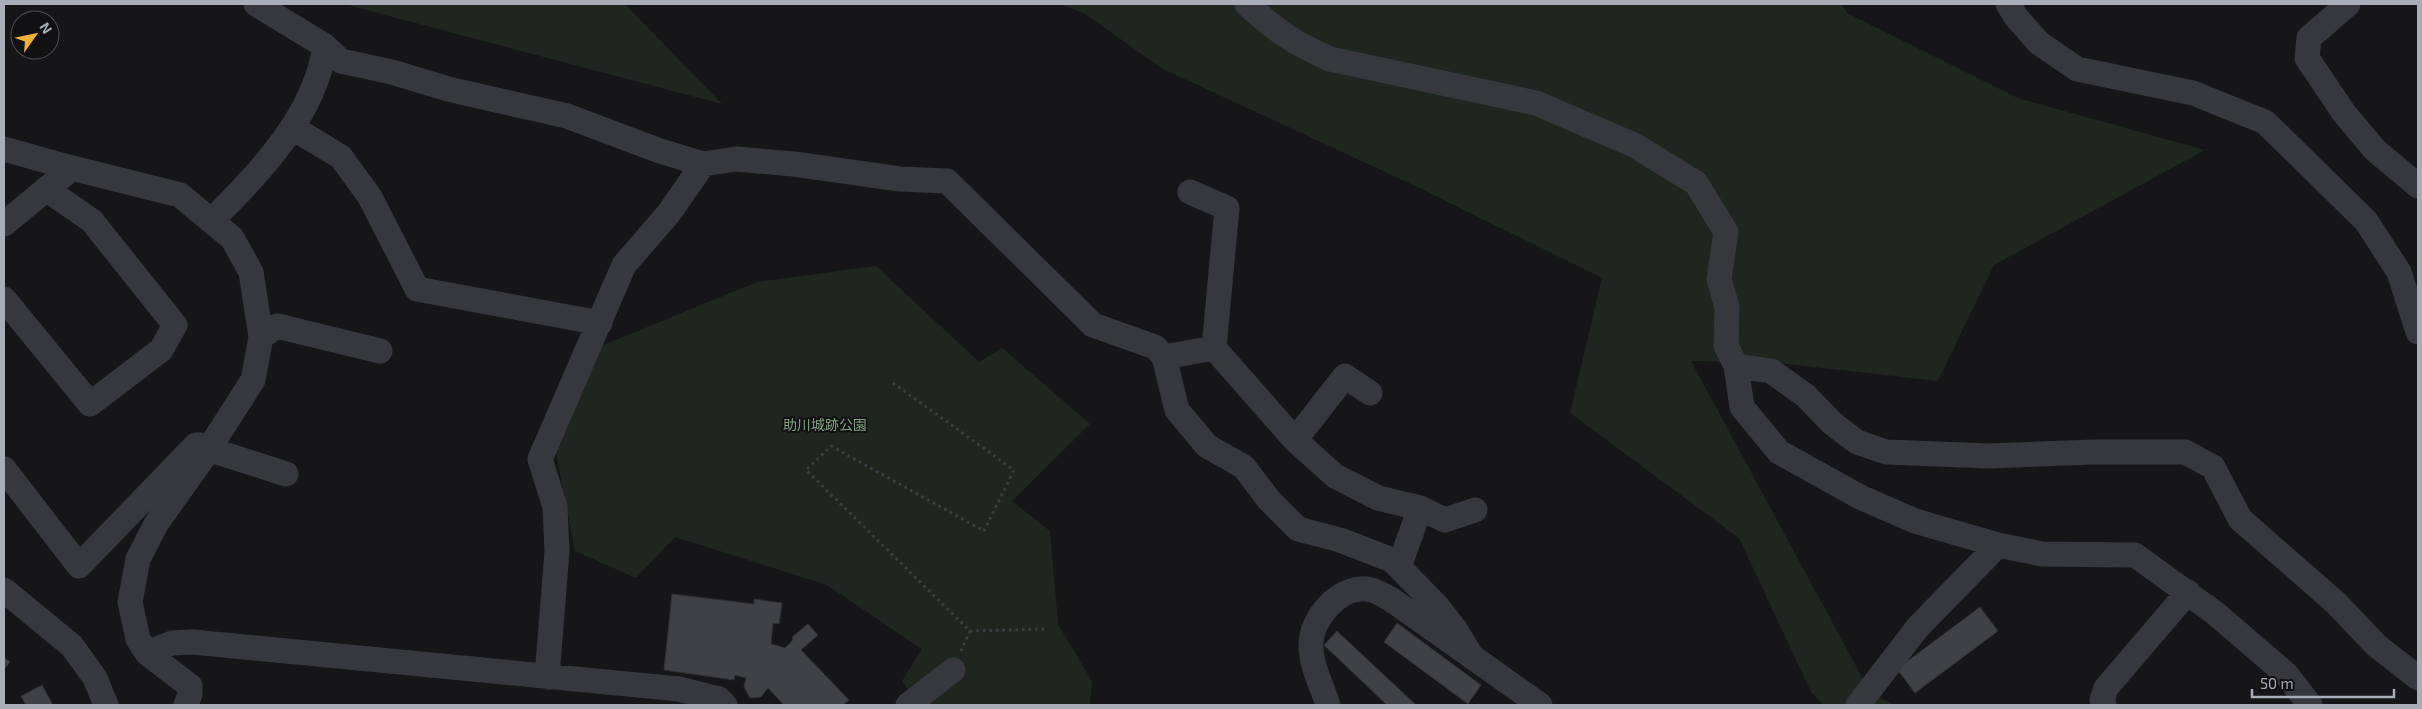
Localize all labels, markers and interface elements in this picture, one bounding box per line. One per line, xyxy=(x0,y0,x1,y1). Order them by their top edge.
north arrow xyxy=(10,10,60,60)
text: N xyxy=(36,19,56,37)
park label: 助川城跡公園 xyxy=(783,416,867,433)
scale bar xyxy=(2252,666,2394,698)
text: 50 m xyxy=(2260,674,2294,692)

